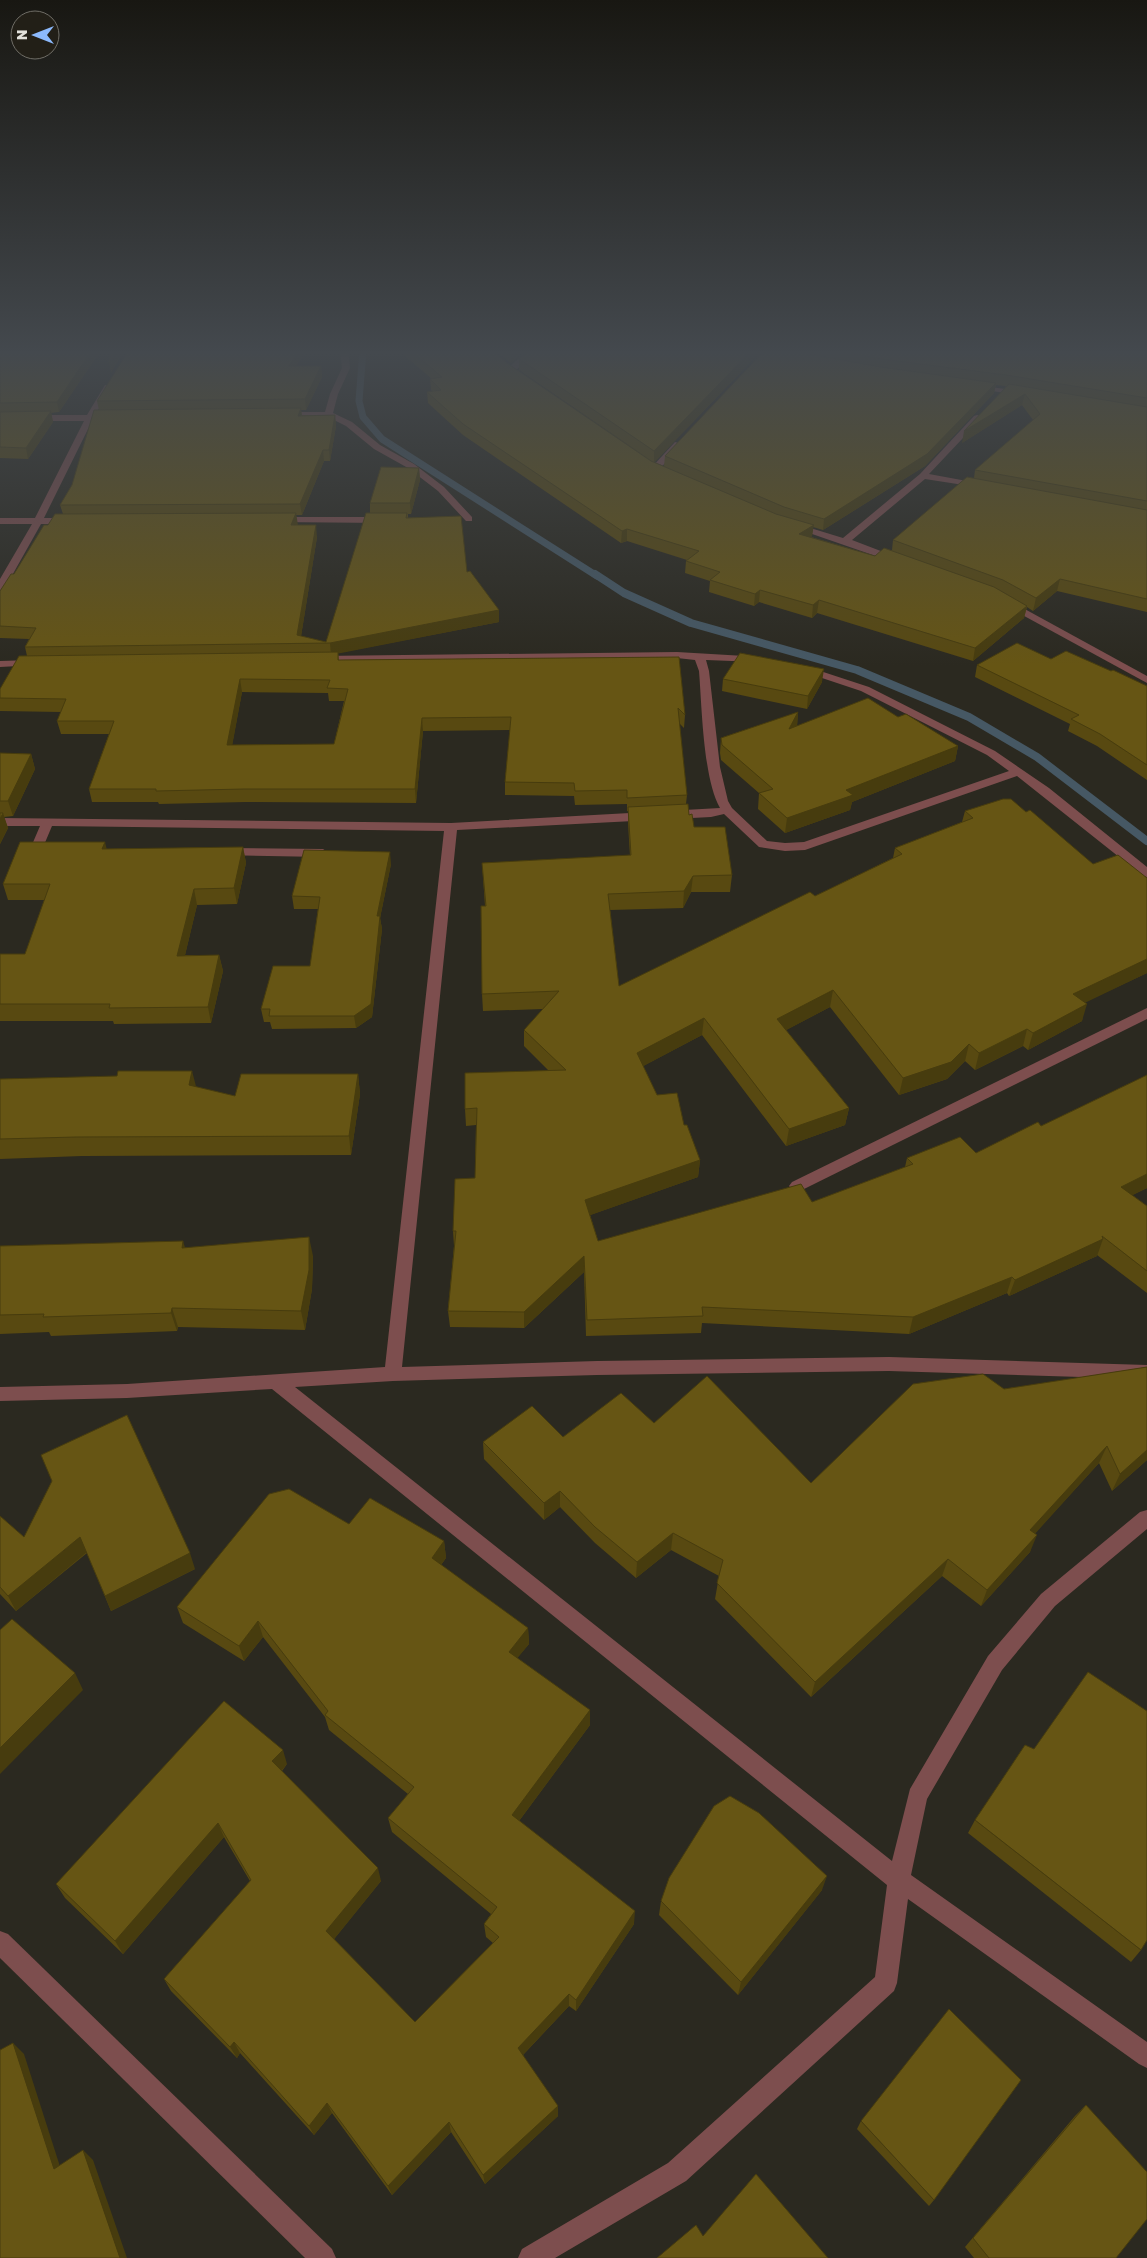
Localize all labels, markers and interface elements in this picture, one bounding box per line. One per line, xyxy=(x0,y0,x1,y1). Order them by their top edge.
north arrow xyxy=(10,10,60,60)
text: N xyxy=(13,30,30,40)

